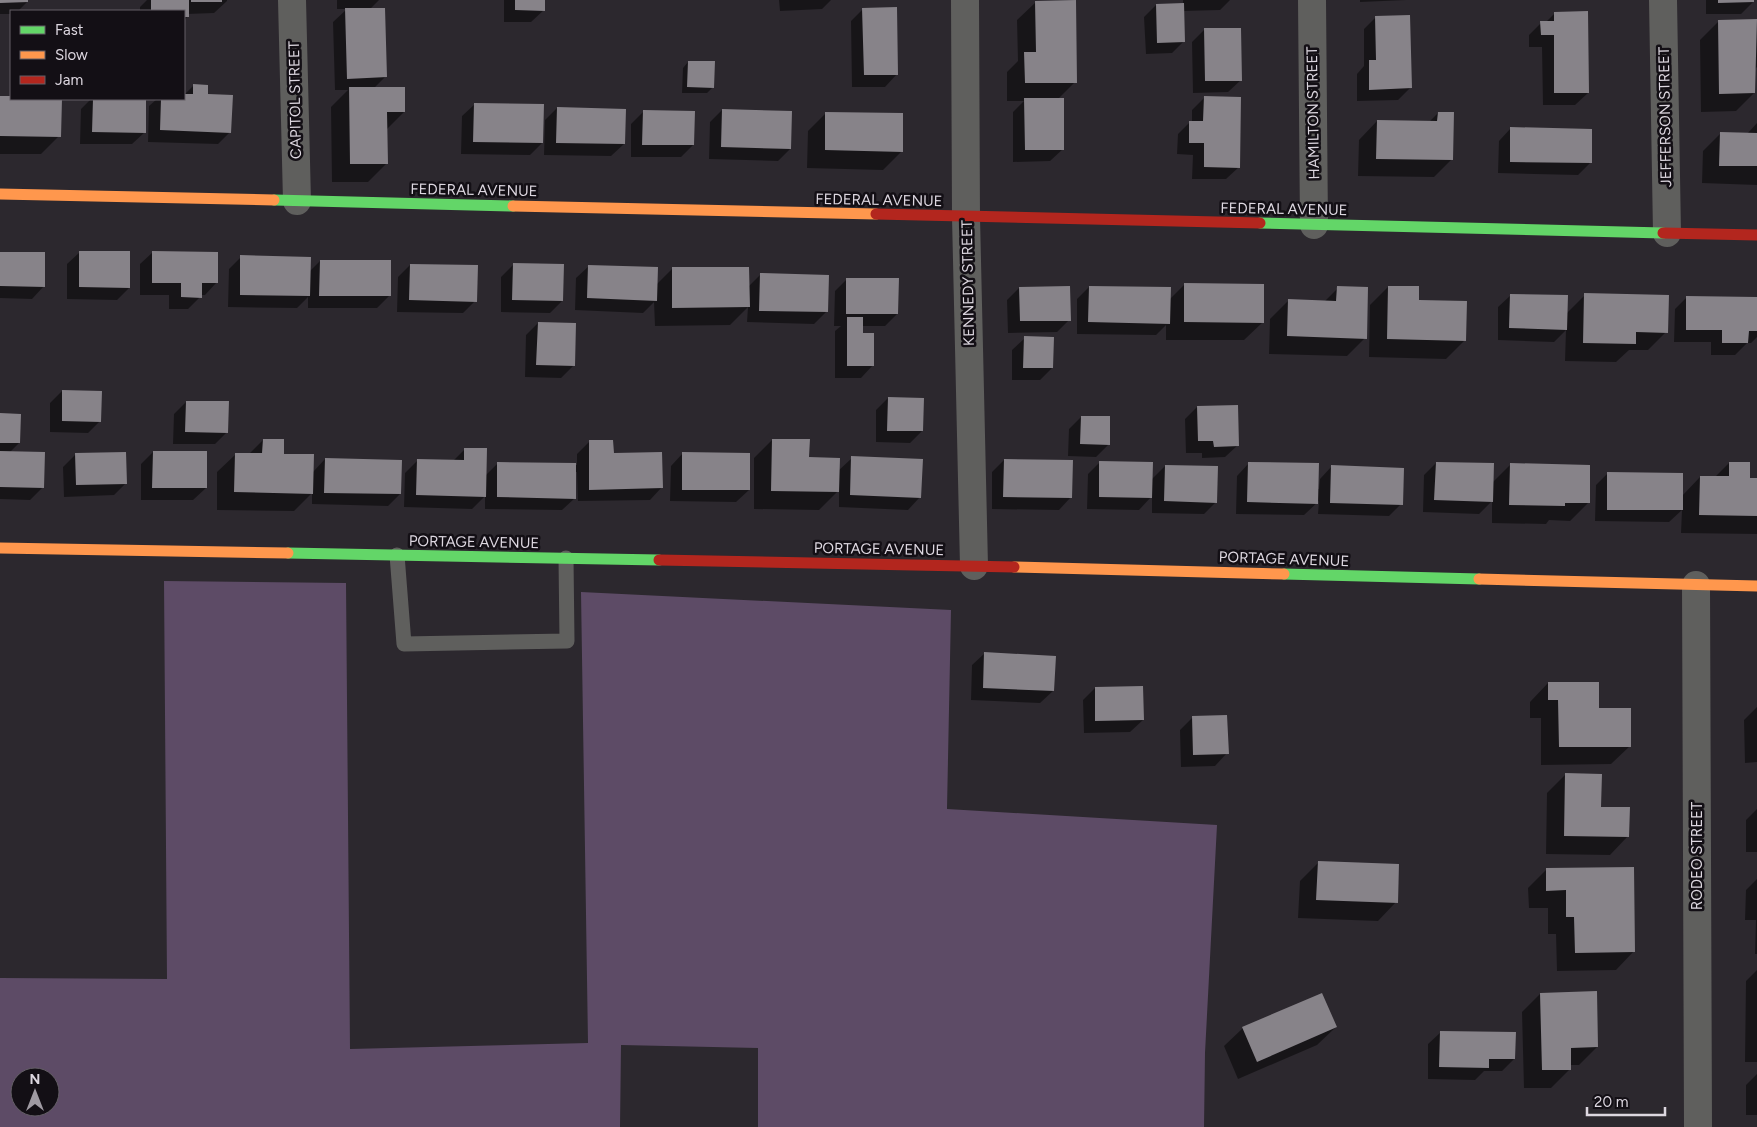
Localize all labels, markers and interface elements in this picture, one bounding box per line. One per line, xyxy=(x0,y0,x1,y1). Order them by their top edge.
legend xyxy=(10,10,185,100)
text: Fast xyxy=(55,21,84,39)
street label: CAPITOL STREET xyxy=(285,40,305,159)
text: Slow xyxy=(55,46,88,64)
street label: HAMILTON STREET xyxy=(1303,46,1323,180)
street label: JEFFERSON STREET xyxy=(1655,46,1675,187)
text: Jam xyxy=(55,71,83,89)
street label: FEDERAL AVENUE xyxy=(410,180,538,200)
street label: FEDERAL AVENUE xyxy=(815,190,943,210)
street label: FEDERAL AVENUE xyxy=(1220,199,1348,219)
street label: KENNEDY STREET xyxy=(958,219,978,346)
street label: PORTAGE AVENUE xyxy=(409,532,539,552)
street label: PORTAGE AVENUE xyxy=(814,539,944,559)
street label: PORTAGE AVENUE xyxy=(1218,548,1350,570)
street label: RODEO STREET xyxy=(1688,801,1706,910)
north arrow xyxy=(10,1067,60,1117)
text: N xyxy=(30,1071,40,1088)
scale bar xyxy=(1587,1084,1664,1116)
text: 20 m xyxy=(1594,1093,1628,1111)

